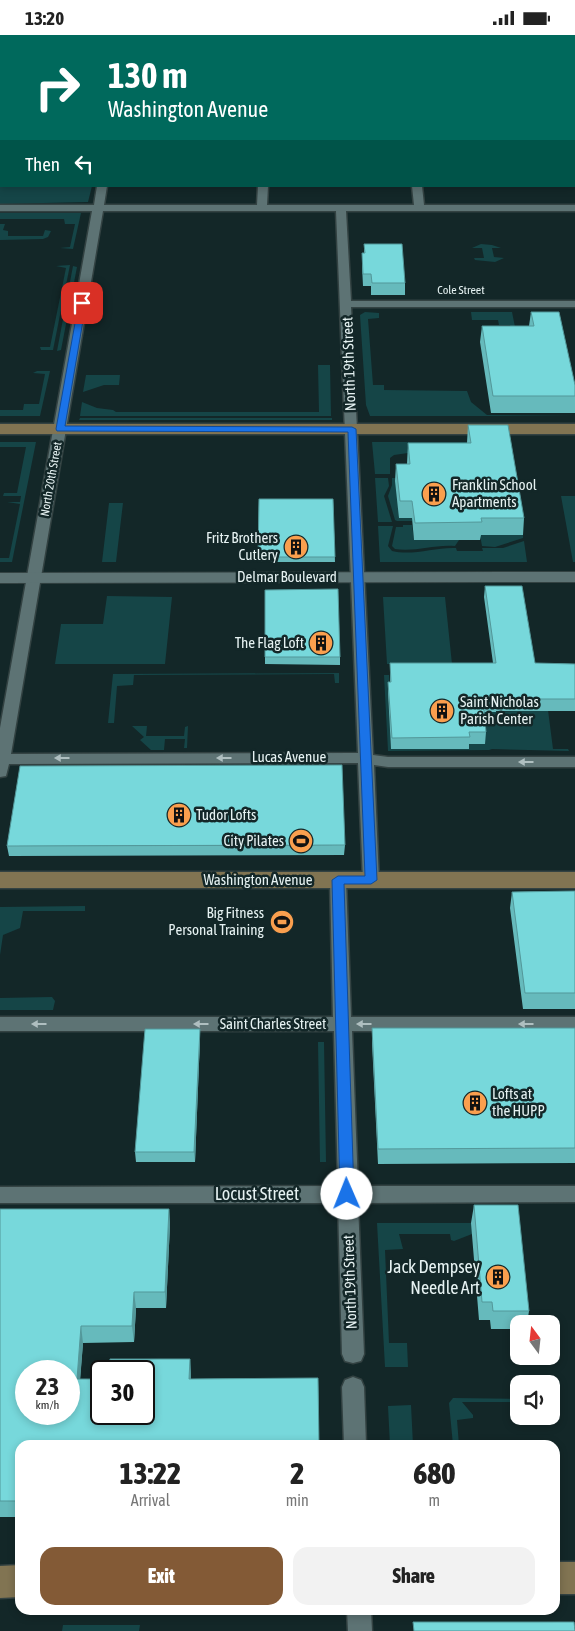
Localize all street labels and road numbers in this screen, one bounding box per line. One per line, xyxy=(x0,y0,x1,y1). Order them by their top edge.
street label: Cole Street xyxy=(437,283,485,297)
street label: North 19th Street xyxy=(338,316,359,412)
street label: North 20th Street xyxy=(38,440,65,517)
street label: Delmar Boulevard xyxy=(237,568,337,585)
street label: Lucas Avenue xyxy=(252,748,326,765)
street label: Washington Avenue xyxy=(203,871,313,888)
street label: Saint Charles Street xyxy=(220,1015,326,1032)
street label: Locust Street xyxy=(215,1183,299,1204)
street label: North 19th Street xyxy=(339,1234,360,1330)

